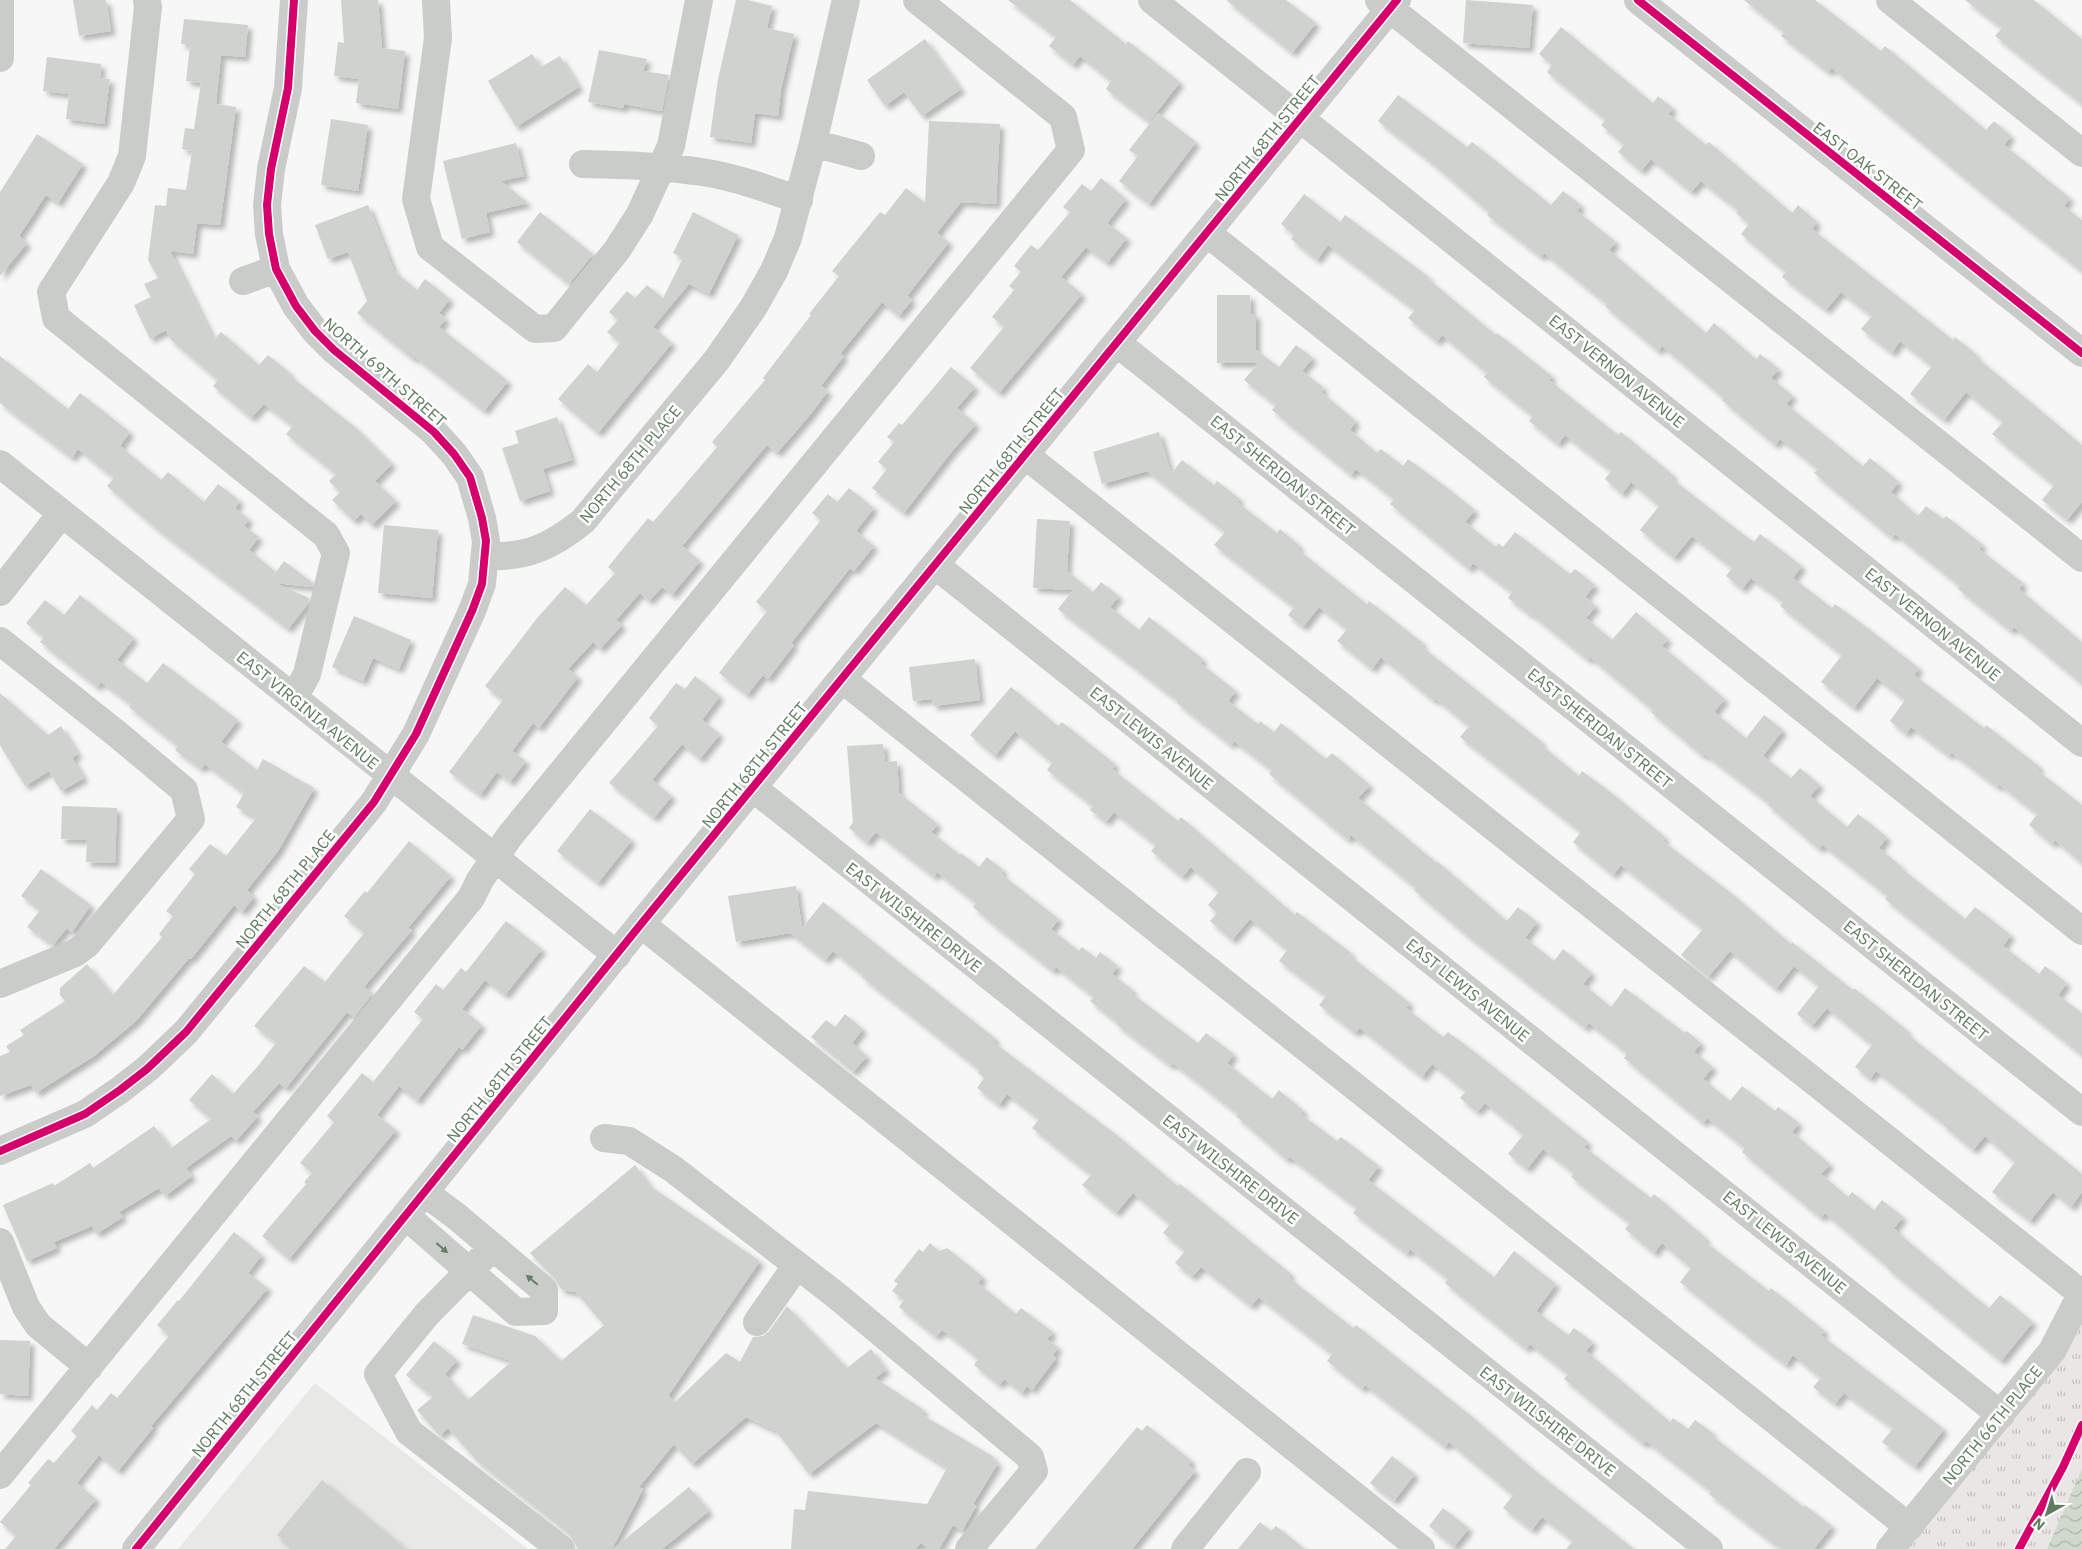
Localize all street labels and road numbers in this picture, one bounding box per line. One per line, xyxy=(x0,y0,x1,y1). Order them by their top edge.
street label: NORTH 68TH STREET xyxy=(1210,71,1324,205)
street label: EAST OAK STREET xyxy=(1809,117,1927,215)
street label: EAST VERNON AVENUE xyxy=(1545,310,1689,432)
street label: NORTH 69TH STREET xyxy=(319,313,451,431)
street label: NORTH 68TH STREET xyxy=(954,384,1068,518)
street label: NORTH 68TH PLACE xyxy=(575,401,685,527)
street label: EAST SHERIDAN STREET xyxy=(1207,410,1359,540)
street label: EAST VERNON AVENUE xyxy=(1861,563,2005,685)
street label: EAST VIRGINIA AVENUE xyxy=(233,646,383,774)
street label: EAST SHERIDAN STREET xyxy=(1524,663,1676,793)
street label: EAST LEWIS AVENUE xyxy=(1086,682,1218,794)
street label: NORTH 68TH STREET xyxy=(697,698,811,832)
street label: NORTH 68TH PLACE xyxy=(231,825,339,953)
street label: EAST WILSHIRE DRIVE xyxy=(842,858,986,976)
street label: EAST SHERIDAN STREET xyxy=(1840,915,1992,1045)
street label: EAST LEWIS AVENUE xyxy=(1402,934,1534,1046)
street label: NORTH 68TH STREET xyxy=(442,1012,556,1146)
street label: EAST WILSHIRE DRIVE xyxy=(1159,1110,1303,1228)
street label: EAST LEWIS AVENUE xyxy=(1719,1186,1851,1298)
street label: NORTH 68TH STREET xyxy=(187,1327,301,1461)
street label: NORTH 66TH PLACE xyxy=(1938,1361,2046,1489)
street label: EAST WILSHIRE DRIVE xyxy=(1476,1362,1620,1480)

